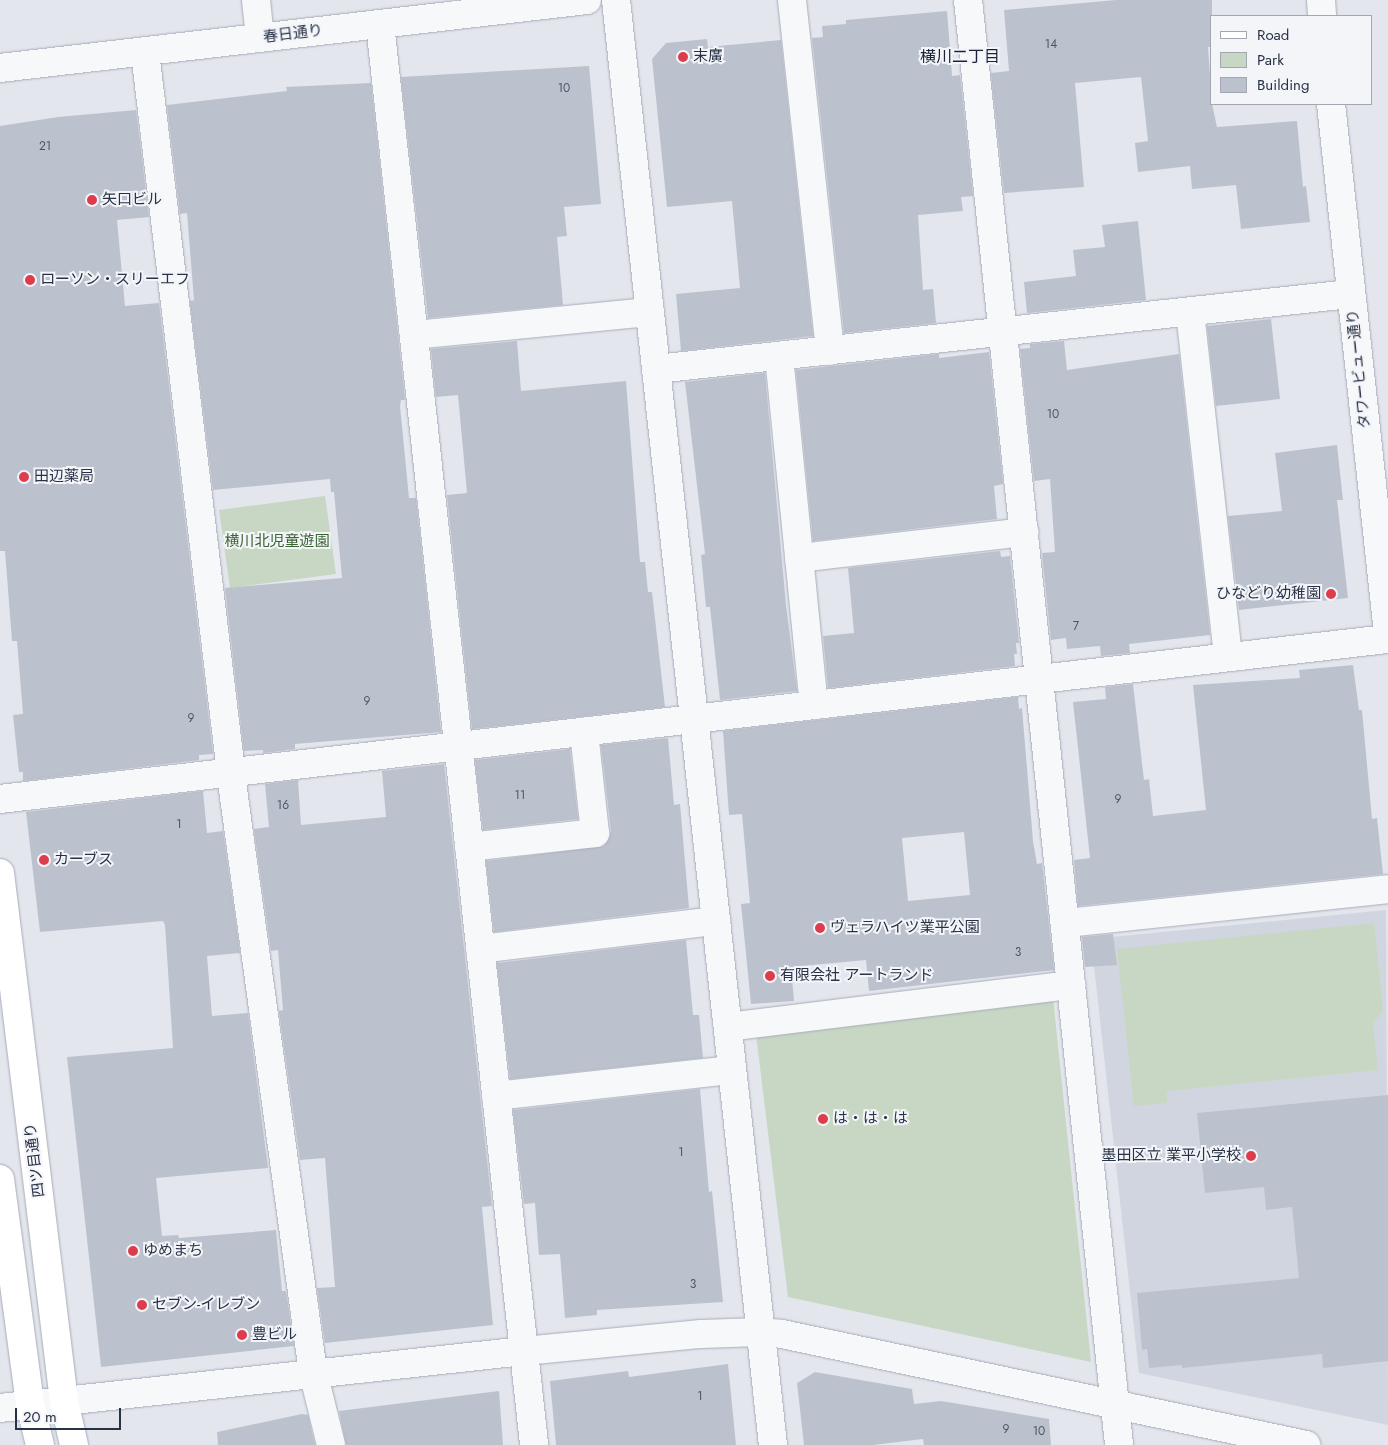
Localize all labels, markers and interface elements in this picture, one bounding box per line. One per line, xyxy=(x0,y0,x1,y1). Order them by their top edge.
legend xyxy=(1210,15,1373,105)
street label: 春日通り xyxy=(262,21,324,47)
text: Road xyxy=(1257,24,1289,46)
house number: 14 xyxy=(1045,38,1057,52)
district label: 横川二丁目 xyxy=(920,47,1000,67)
place label: 末廣 xyxy=(693,48,723,66)
text: Park xyxy=(1257,49,1284,71)
marker: 末廣 xyxy=(677,51,689,63)
text: Building xyxy=(1257,74,1309,96)
house number: 10 xyxy=(558,82,570,96)
house number: 21 xyxy=(39,140,51,154)
place label: 矢口ビル xyxy=(102,191,162,209)
marker: 矢口ビル xyxy=(86,194,98,206)
place label: ローソン・スリーエフ xyxy=(40,271,190,289)
marker: ローソン・スリーエフ xyxy=(24,274,36,286)
street label: タワービュー通り xyxy=(1344,308,1374,430)
house number: 10 xyxy=(1047,408,1059,422)
place label: 田辺薬局 xyxy=(34,468,94,486)
marker: 田辺薬局 xyxy=(18,471,30,483)
park label: 横川北児童遊園 xyxy=(225,533,329,551)
place label: ひなどり幼稚園 xyxy=(1216,585,1321,603)
marker: ひなどり幼稚園 xyxy=(1325,588,1337,600)
house number: 7 xyxy=(1073,620,1079,634)
house number: 9 xyxy=(364,695,370,709)
house number: 9 xyxy=(188,712,194,726)
house number: 11 xyxy=(515,789,525,803)
house number: 9 xyxy=(1115,793,1121,807)
house number: 16 xyxy=(277,799,289,813)
house number: 1 xyxy=(176,818,182,832)
place label: カーブス xyxy=(54,851,114,869)
marker: カーブス xyxy=(38,854,50,866)
place label: ヴェラハイツ業平公園 xyxy=(830,919,980,937)
marker: ヴェラハイツ業平公園 xyxy=(814,922,826,934)
house number: 3 xyxy=(1015,946,1021,960)
place label: 有限会社 アートランド xyxy=(780,967,934,985)
marker: 有限会社 アートランド xyxy=(764,970,776,982)
place label: は・は・は xyxy=(833,1110,908,1128)
marker: は・は・は xyxy=(817,1113,829,1125)
street label: 四ツ目通り xyxy=(21,1122,49,1198)
house number: 1 xyxy=(678,1146,684,1160)
place label: 墨田区立 業平小学校 xyxy=(1102,1147,1241,1165)
marker: 墨田区立 業平小学校 xyxy=(1245,1150,1257,1162)
place label: ゆめまち xyxy=(143,1242,203,1260)
marker: ゆめまち xyxy=(127,1245,139,1257)
house number: 3 xyxy=(690,1278,696,1292)
place label: セブン-イレブン xyxy=(152,1296,260,1314)
marker: セブン-イレブン xyxy=(136,1299,148,1311)
place label: 豊ビル xyxy=(252,1326,297,1344)
marker: 豊ビル xyxy=(236,1329,248,1341)
house number: 1 xyxy=(697,1390,703,1404)
scale bar xyxy=(18,1398,124,1430)
text: 20 m xyxy=(23,1406,57,1428)
house number: 9 xyxy=(1003,1423,1009,1437)
house number: 10 xyxy=(1033,1425,1045,1439)

